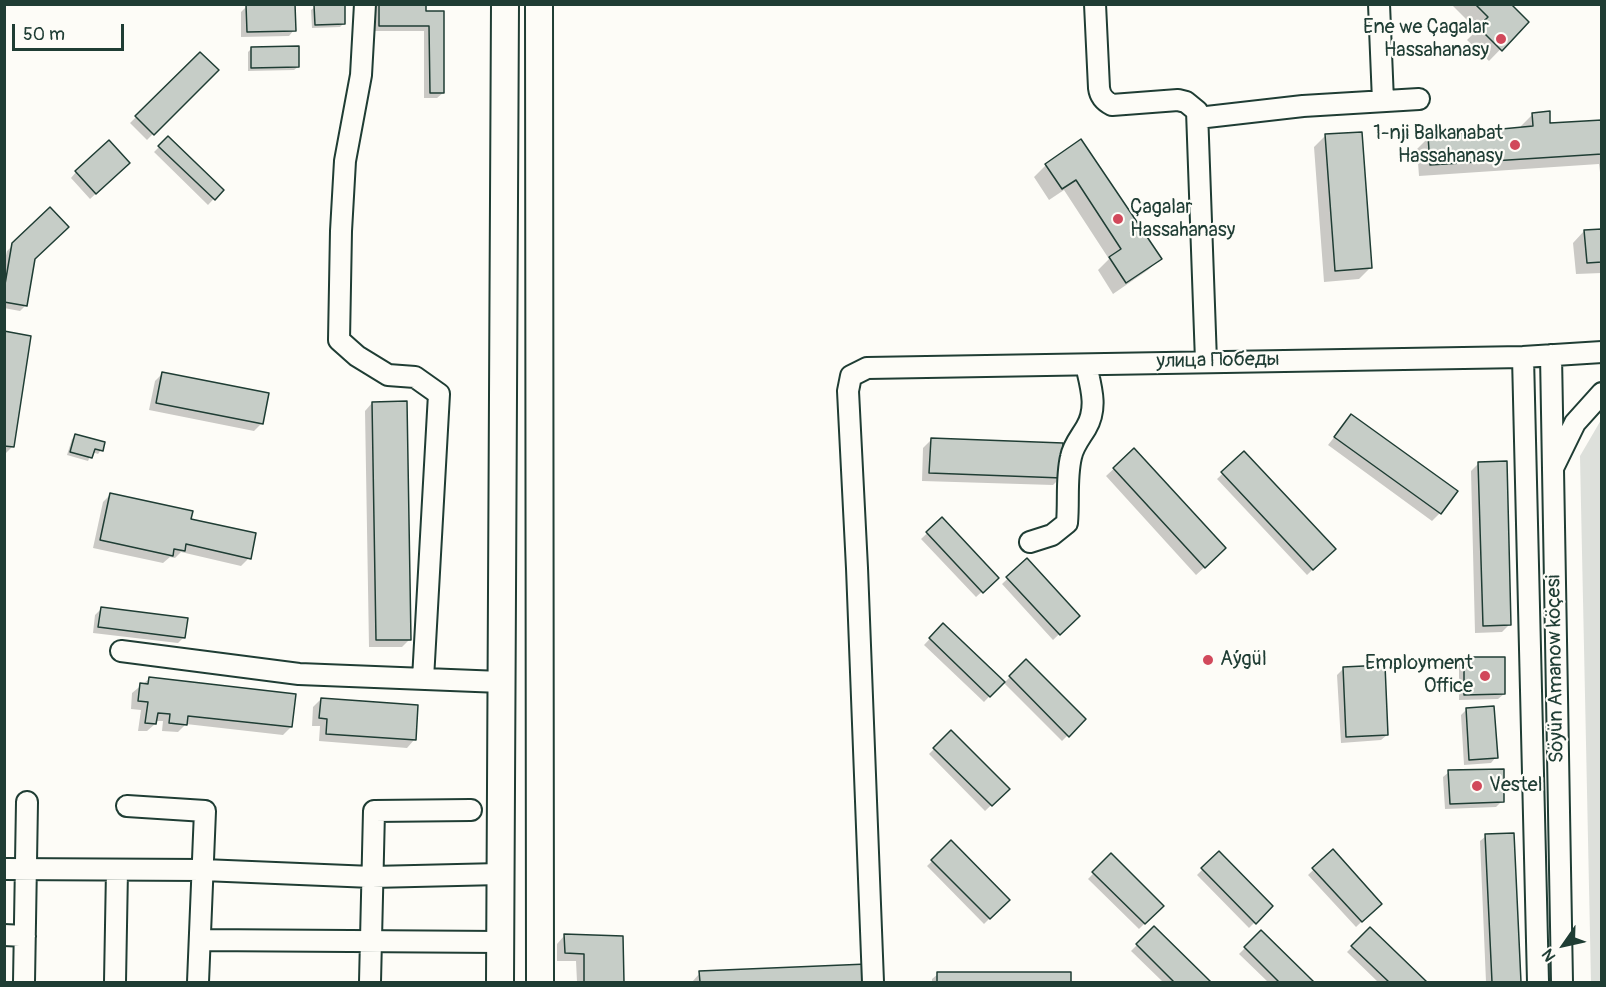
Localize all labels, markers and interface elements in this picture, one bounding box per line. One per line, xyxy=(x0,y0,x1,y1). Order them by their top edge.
scale bar xyxy=(15,12,128,50)
place label: Ene we Çagalar Hassahanasy xyxy=(1363,16,1489,63)
text: 50 m xyxy=(23,23,65,46)
marker: Ene we Çagalar Hassahanasy xyxy=(1494,32,1508,46)
place label: 1-nji Balkanabat Hassahanasy xyxy=(1373,122,1503,169)
marker: 1-nji Balkanabat Hassahanasy xyxy=(1508,138,1522,152)
place label: Çagalar Hassahanasy xyxy=(1130,196,1235,243)
marker: Çagalar Hassahanasy xyxy=(1111,212,1125,226)
street label: улица Победы xyxy=(1156,348,1280,374)
street label: Söyün Amanow köçesi xyxy=(1542,575,1570,763)
place label: Aýgül xyxy=(1220,648,1267,672)
place label: Employment Office xyxy=(1365,652,1473,699)
marker: Aýgül xyxy=(1201,653,1215,667)
marker: Employment Office xyxy=(1478,669,1492,683)
place label: Vestel xyxy=(1489,774,1542,798)
marker: Vestel xyxy=(1470,779,1484,793)
north arrow xyxy=(1534,915,1594,975)
text: N xyxy=(1538,945,1560,965)

